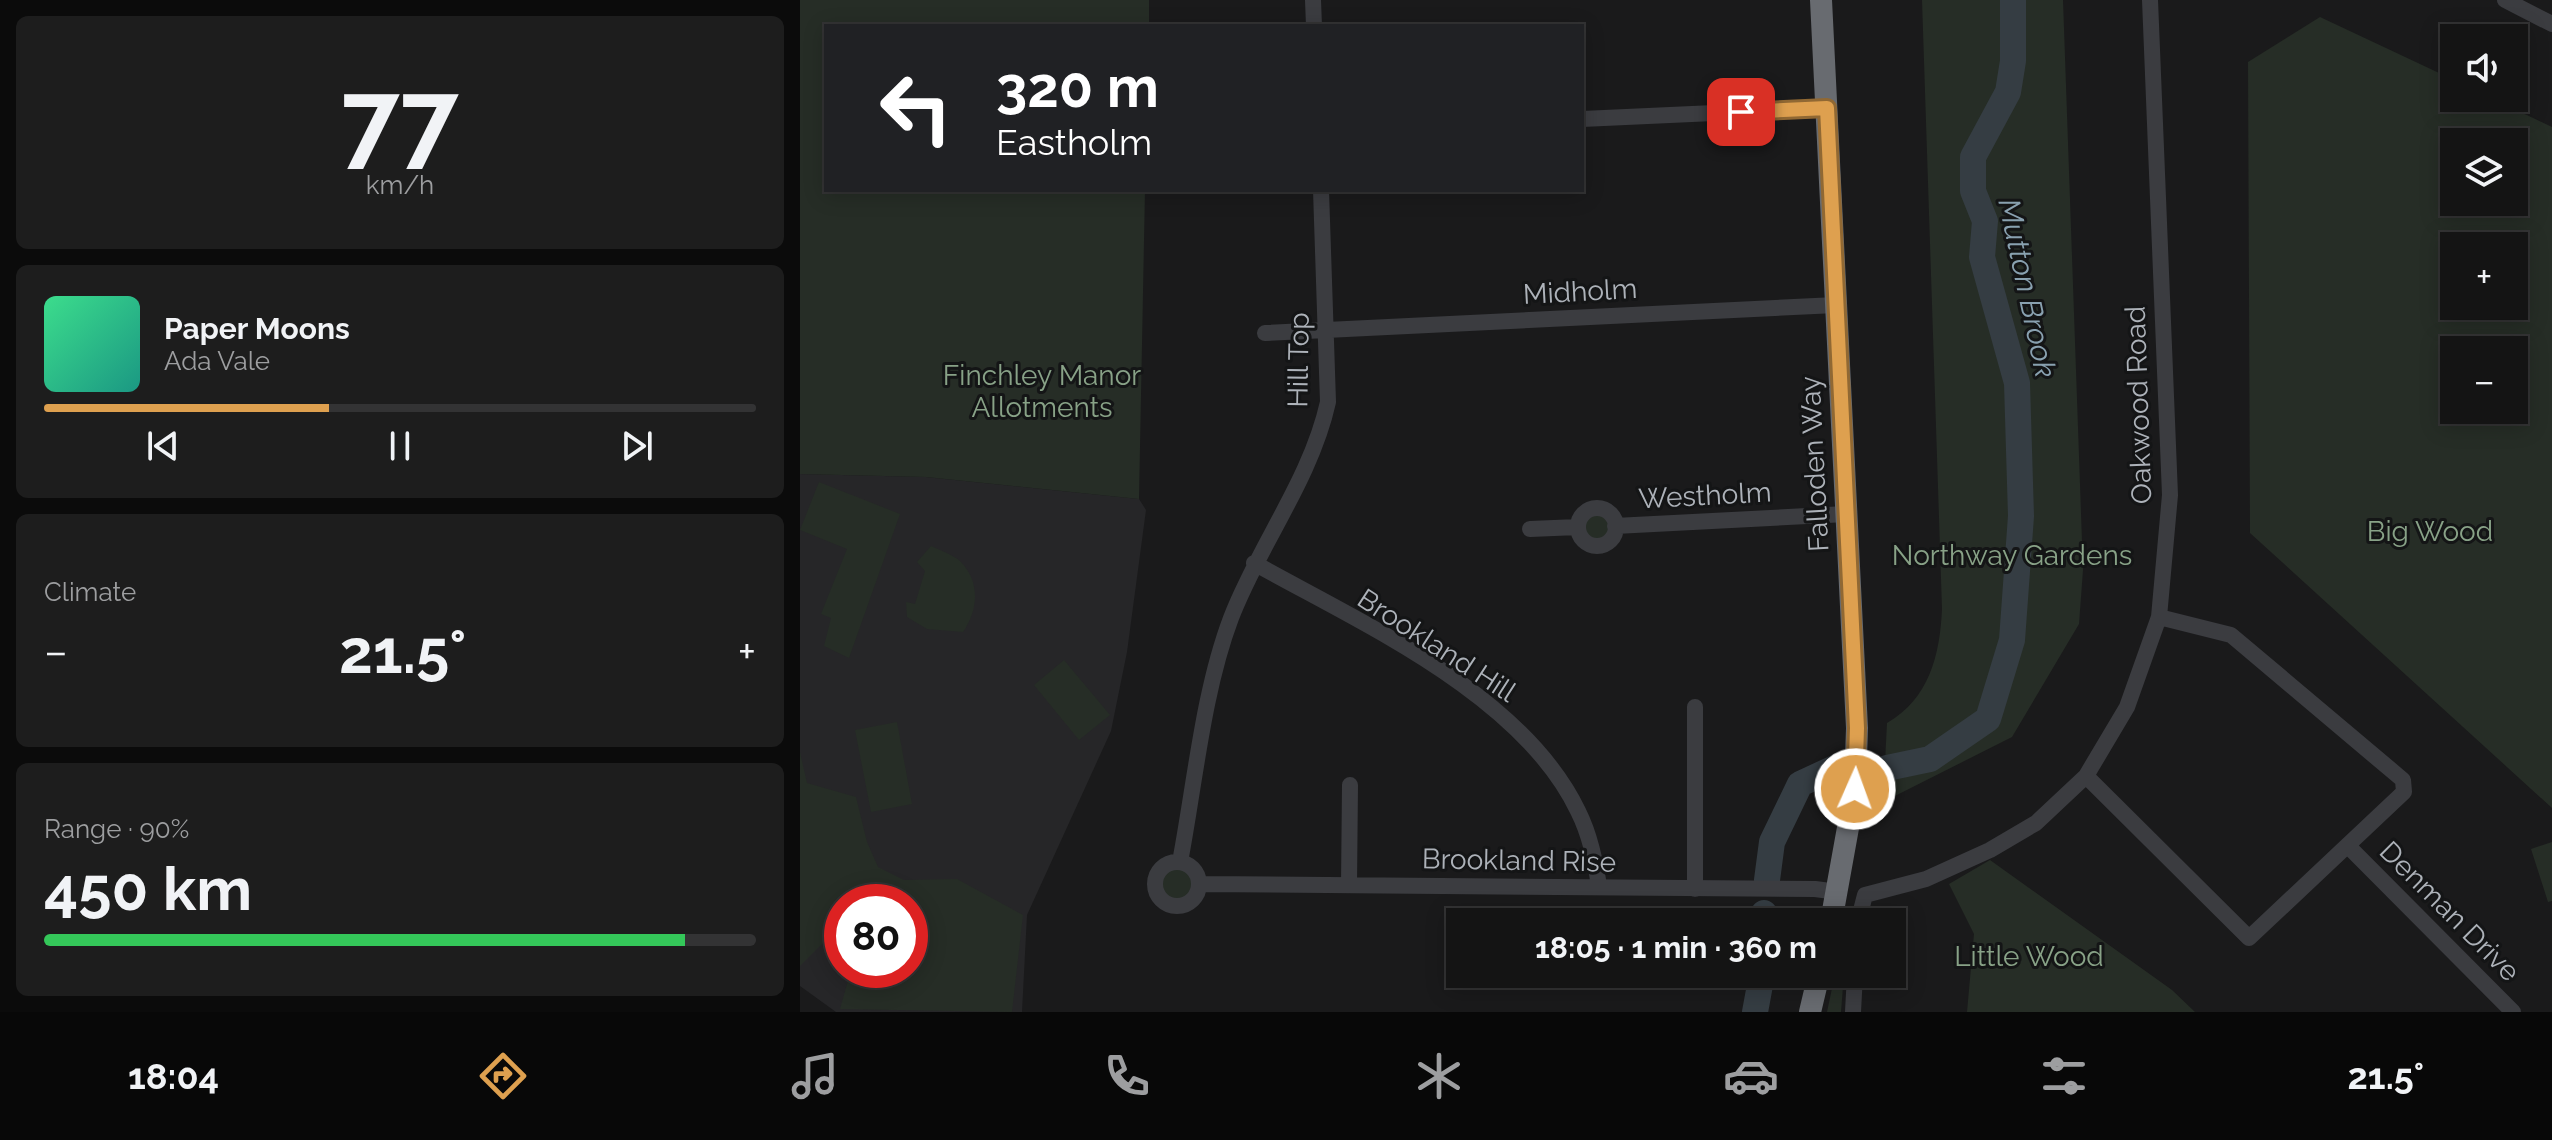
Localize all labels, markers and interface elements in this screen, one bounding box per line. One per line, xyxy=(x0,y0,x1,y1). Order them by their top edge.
map controls xyxy=(2440,24,2528,424)
button: sound xyxy=(2440,24,2528,112)
text: 320 m xyxy=(996,54,1159,120)
icon: left xyxy=(864,56,968,160)
text: 77 xyxy=(341,57,459,179)
pin xyxy=(1707,78,1775,146)
icon: arrive xyxy=(1719,90,1763,134)
text: Eastholm xyxy=(996,121,1152,163)
button: layers xyxy=(2440,128,2528,216)
text: km/h xyxy=(366,170,434,200)
water label: Mutton Brook xyxy=(1991,195,2064,381)
button: + xyxy=(2440,232,2528,320)
street label: Midholm xyxy=(1522,272,1638,311)
street label: Oakwood Road xyxy=(2119,305,2158,505)
text: Paper Moons xyxy=(164,311,350,346)
street label: Hill Top xyxy=(1281,312,1316,408)
button: − xyxy=(2440,336,2528,424)
text: Ada Vale xyxy=(164,346,270,376)
park label: Finchley Manor Allotments xyxy=(943,359,1141,424)
street label: Falloden Way xyxy=(1793,375,1836,553)
icon: previous xyxy=(141,424,185,468)
icon: pause xyxy=(378,424,422,468)
icon: next xyxy=(615,424,659,468)
street label: Westholm xyxy=(1638,476,1772,515)
park label: Big Wood xyxy=(2367,515,2493,548)
park label: Northway Gardens xyxy=(1892,539,2132,572)
text: Climate xyxy=(44,577,136,607)
street label: Brookland Hill xyxy=(1351,582,1522,709)
text: 21.5° xyxy=(339,617,466,687)
text: − xyxy=(44,626,68,677)
text: + xyxy=(738,626,756,677)
position arrow xyxy=(1813,747,1897,831)
text: Range · 90% xyxy=(44,814,189,844)
street label: Denman Drive xyxy=(2373,835,2526,988)
street label: Brookland Rise xyxy=(1422,842,1616,879)
text: 450 km xyxy=(44,854,252,924)
speed limit sign: 80 xyxy=(824,884,928,988)
text: 18:05 · 1 min · 360 m xyxy=(1535,930,1817,965)
park label: Little Wood xyxy=(1954,940,2104,973)
icon: directions xyxy=(475,1048,531,1104)
icon: music xyxy=(787,1048,843,1104)
icon: phone xyxy=(1099,1048,1155,1104)
icon: climate xyxy=(1411,1048,1467,1104)
icon: car xyxy=(1723,1048,1779,1104)
icon: filters xyxy=(2036,1048,2092,1104)
text: 18:04 xyxy=(128,1055,219,1097)
text: 21.5° xyxy=(2348,1055,2424,1097)

